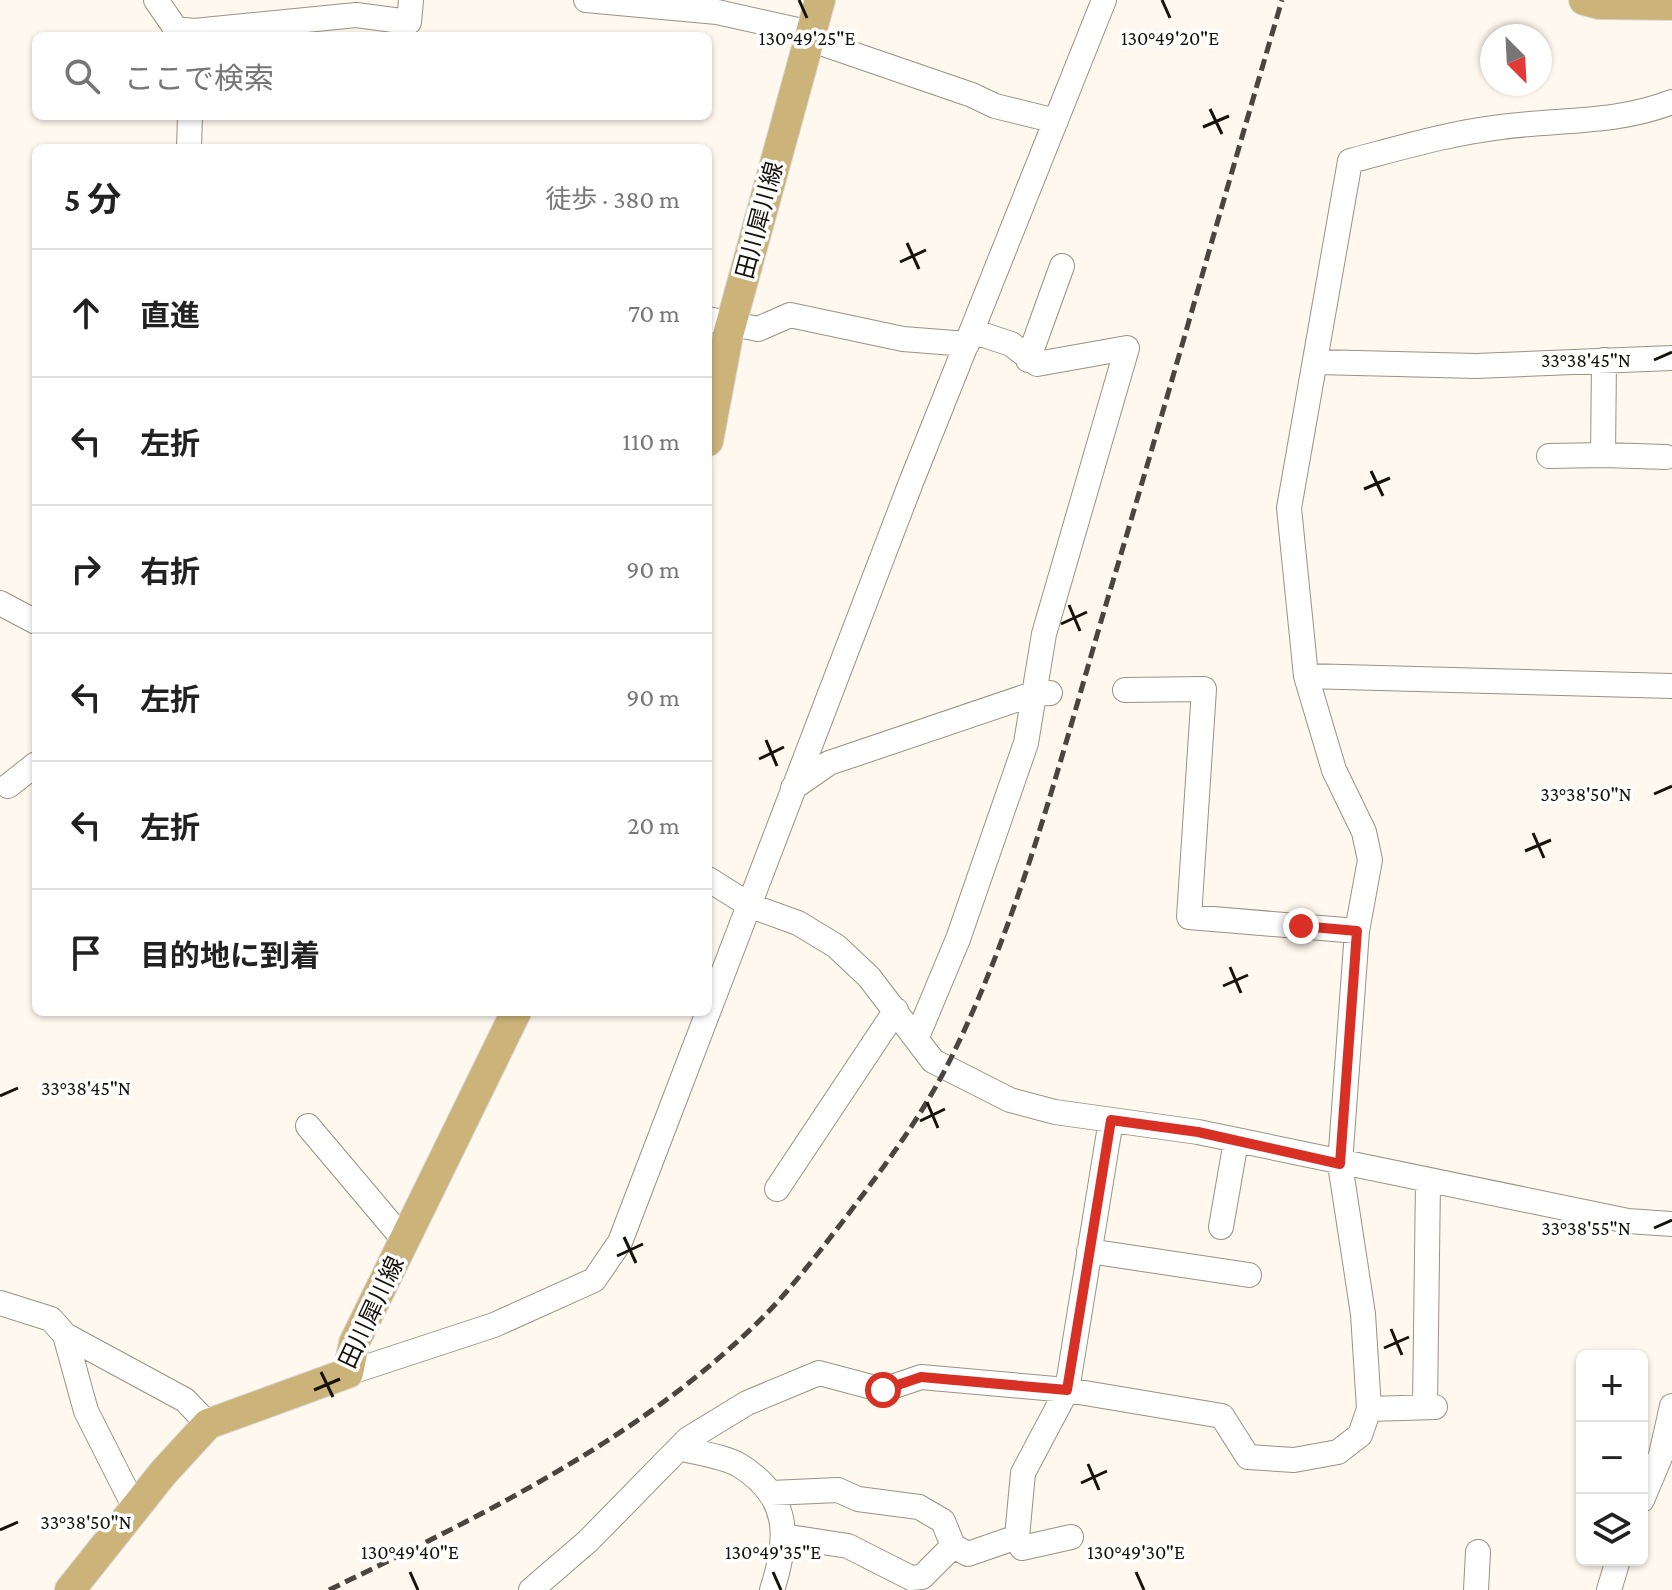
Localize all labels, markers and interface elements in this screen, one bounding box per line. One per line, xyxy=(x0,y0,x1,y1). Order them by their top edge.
north arrow xyxy=(1480,24,1552,96)
text: 130°49'25"E xyxy=(759,27,855,49)
text: 130°49'20"E xyxy=(1121,27,1219,49)
search box xyxy=(32,32,712,120)
icon: search xyxy=(60,54,104,98)
text: ここで検索 xyxy=(124,62,274,95)
street label: 田川犀川線 xyxy=(730,159,788,281)
text: 5 分 xyxy=(64,181,121,218)
text: 徒歩 · 380 m xyxy=(545,185,680,214)
icon: ahead xyxy=(64,291,108,335)
text: 直進 xyxy=(140,299,200,332)
text: 70 m xyxy=(628,299,680,328)
text: 33°38'45"N xyxy=(1541,349,1631,371)
icon: left xyxy=(64,419,108,463)
text: 左折 xyxy=(140,427,200,460)
text: 110 m xyxy=(622,427,680,456)
icon: right xyxy=(64,547,108,591)
text: 右折 xyxy=(140,555,200,588)
text: 90 m xyxy=(626,555,680,584)
icon: left xyxy=(64,675,108,719)
text: 左折 xyxy=(140,683,200,716)
text: 90 m xyxy=(626,683,680,712)
text: 33°38'50"N xyxy=(1540,783,1632,805)
icon: left xyxy=(64,803,108,847)
text: 左折 xyxy=(140,811,200,844)
text: 20 m xyxy=(627,811,680,840)
route end xyxy=(1283,908,1319,944)
icon: arrive xyxy=(64,931,108,975)
text: 目的地に到着 xyxy=(140,939,320,972)
text: 33°38'45"N xyxy=(41,1077,131,1099)
text: 33°38'55"N xyxy=(1541,1217,1631,1239)
street label: 田川犀川線 xyxy=(333,1252,409,1372)
map controls xyxy=(1576,1350,1648,1566)
button: + xyxy=(1576,1350,1648,1422)
route start xyxy=(865,1372,901,1408)
button: − xyxy=(1576,1422,1648,1494)
button: layers xyxy=(1576,1494,1648,1566)
text: 33°38'50"N xyxy=(40,1511,132,1533)
text: 130°49'40"E xyxy=(361,1541,459,1563)
text: 130°49'35"E xyxy=(725,1541,821,1563)
text: 130°49'30"E xyxy=(1087,1541,1185,1563)

